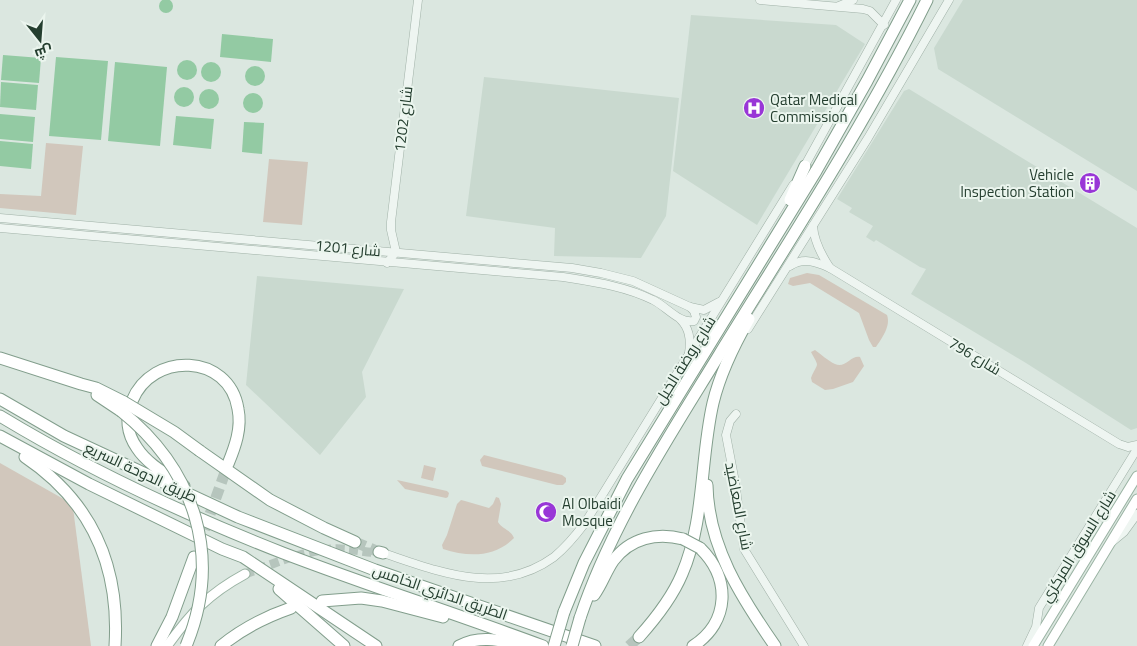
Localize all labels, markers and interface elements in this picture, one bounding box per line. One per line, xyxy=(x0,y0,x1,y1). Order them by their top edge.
north arrow xyxy=(15,15,65,65)
text: ش xyxy=(32,40,56,66)
street label: شارع 1202 xyxy=(388,85,418,153)
place label: Qatar Medical Commission xyxy=(770,88,858,128)
hospital icon: Qatar Medical Commission xyxy=(742,96,766,120)
place label: Vehicle Inspection Station xyxy=(960,163,1074,203)
building icon: Vehicle Inspection Station xyxy=(1078,171,1102,195)
street label: شارع 1201 xyxy=(314,234,382,262)
street label: شارع روضة الخيل xyxy=(649,311,721,409)
street label: شارع 796 xyxy=(944,331,1006,381)
street label: طريق الدوحة السريع xyxy=(81,436,201,508)
street label: شارع المعاضيد xyxy=(719,460,759,552)
street label: شارع السوق المركزي xyxy=(1034,485,1123,607)
place label: Al Olbaidi Mosque xyxy=(562,492,621,532)
mosque icon: Al Olbaidi Mosque xyxy=(534,500,558,524)
street label: الطريق الدائري الخامس xyxy=(369,558,511,627)

